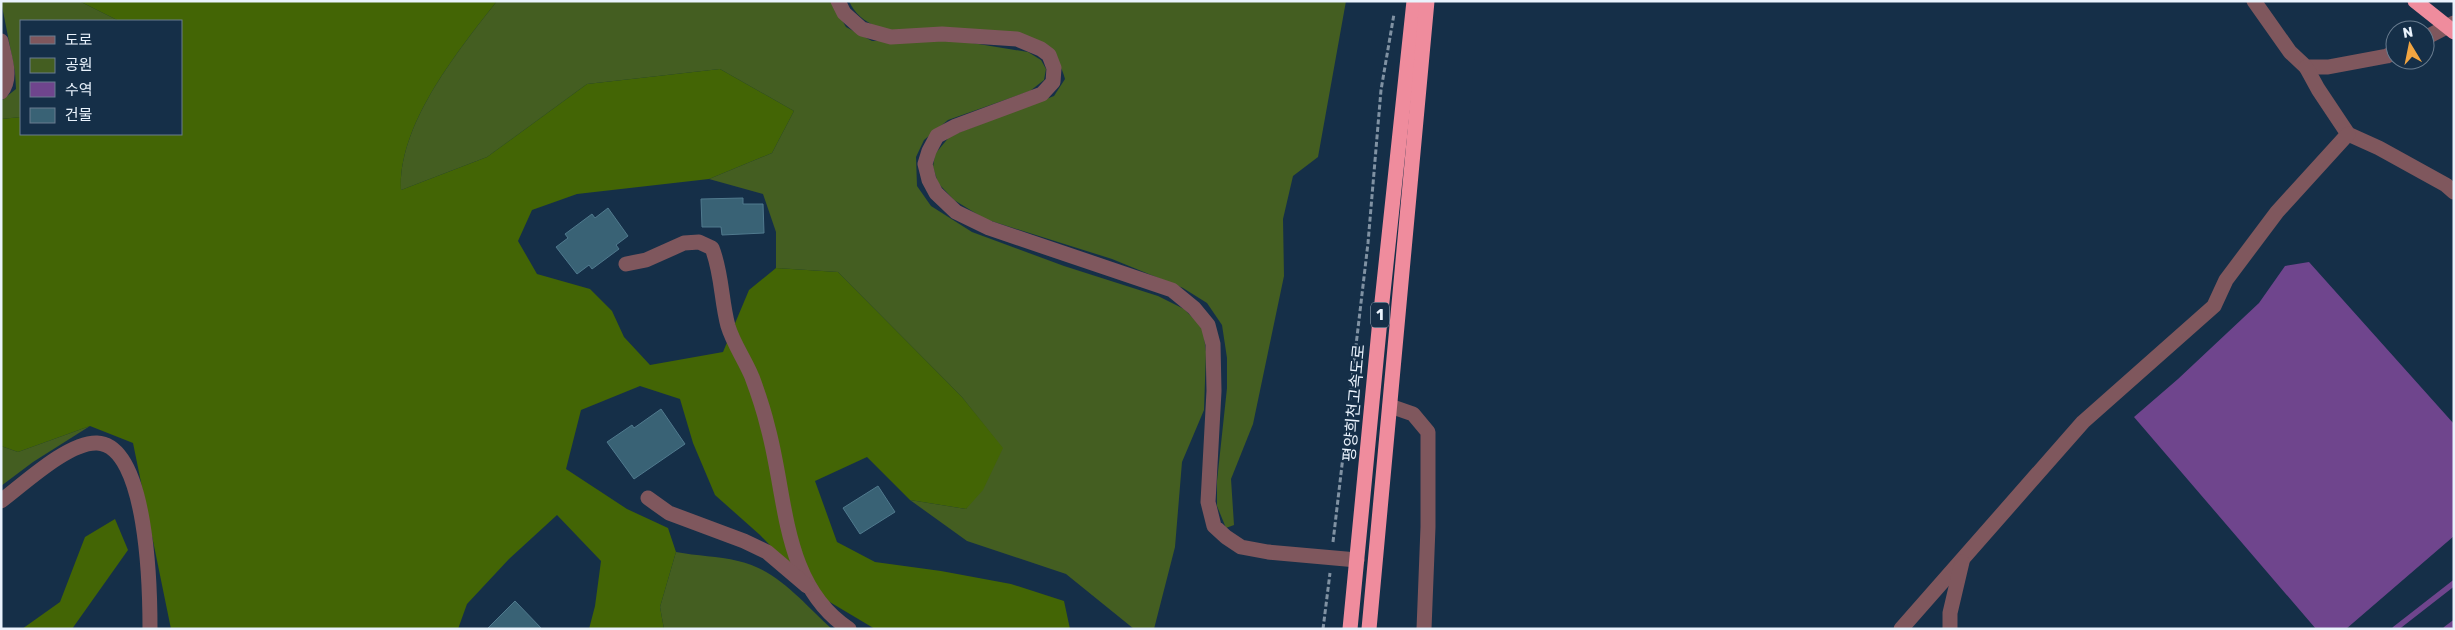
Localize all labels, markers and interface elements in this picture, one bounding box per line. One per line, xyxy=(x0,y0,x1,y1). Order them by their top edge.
legend xyxy=(20,20,182,135)
north arrow xyxy=(2385,20,2435,70)
text: N xyxy=(2401,23,2414,42)
text: 도로 xyxy=(65,31,93,49)
text: 공원 xyxy=(65,56,93,74)
text: 수역 xyxy=(65,81,93,99)
text: 건물 xyxy=(65,106,93,124)
road number: 1 xyxy=(1371,302,1389,328)
street label: 평양희천고속도로 xyxy=(1339,343,1369,462)

